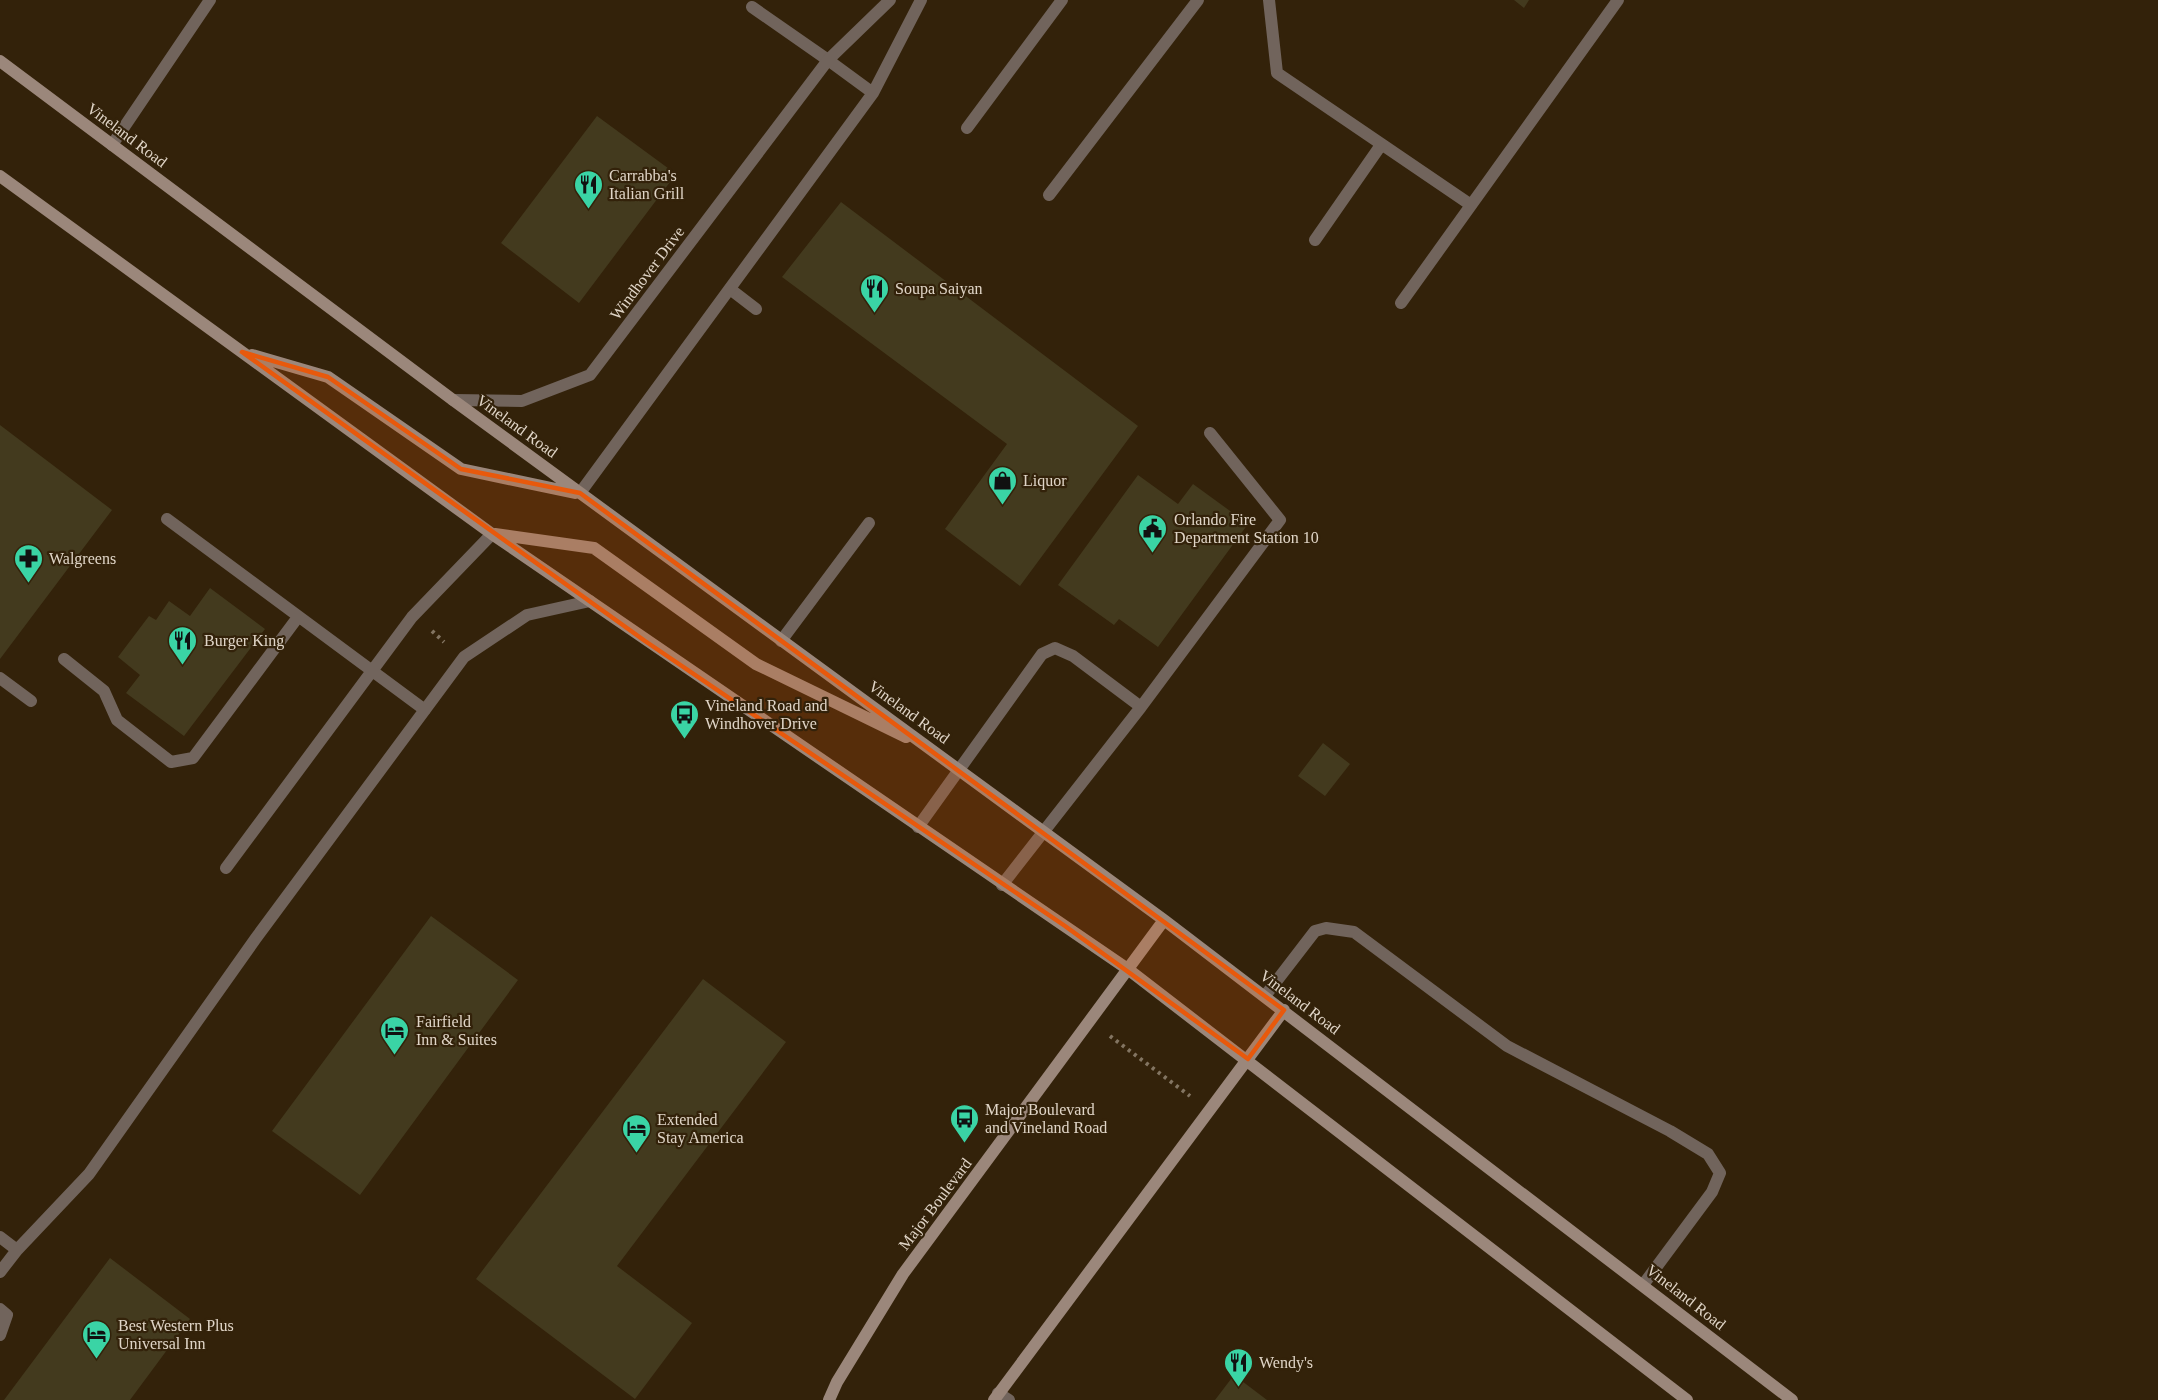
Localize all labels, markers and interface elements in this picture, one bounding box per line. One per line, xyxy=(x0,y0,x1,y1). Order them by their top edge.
street label: Vineland Road xyxy=(84,99,170,171)
place label: Carrabba's Italian Grill xyxy=(609,167,685,202)
restaurant icon: Carrabba's Italian Grill xyxy=(572,168,604,210)
street label: Windhover Drive xyxy=(607,223,687,323)
restaurant icon: Soupa Saiyan xyxy=(858,272,890,314)
place label: Soupa Saiyan xyxy=(895,280,983,298)
street label: Vineland Road xyxy=(473,391,561,461)
shop icon: Liquor xyxy=(986,464,1018,506)
place label: Liquor xyxy=(1023,472,1067,490)
place label: Orlando Fire Department Station 10 xyxy=(1174,511,1319,547)
public building icon: Orlando Fire Department Station 10 xyxy=(1137,512,1169,554)
pharmacy icon: Walgreens xyxy=(12,542,44,584)
place label: Walgreens xyxy=(49,550,116,568)
restaurant icon: Burger King xyxy=(167,624,199,666)
place label: Burger King xyxy=(204,632,284,650)
street label: Vineland Road xyxy=(865,677,953,747)
place label: Vineland Road and Windhover Drive xyxy=(705,697,828,732)
bus stop icon: Vineland Road and Windhover Drive xyxy=(668,698,700,740)
street label: Vineland Road xyxy=(1257,966,1343,1038)
place label: Fairfield Inn & Suites xyxy=(416,1013,497,1048)
hotel icon: Fairfield Inn & Suites xyxy=(379,1014,411,1056)
place label: Major Boulevard and Vineland Road xyxy=(985,1101,1107,1136)
bus stop icon: Major Boulevard and Vineland Road xyxy=(948,1102,980,1144)
place label: Extended Stay America xyxy=(657,1111,744,1147)
hotel icon: Extended Stay America xyxy=(620,1112,652,1154)
street label: Major Boulevard xyxy=(895,1155,976,1254)
street label: Vineland Road xyxy=(1643,1261,1729,1333)
place label: Best Western Plus Universal Inn xyxy=(118,1317,234,1352)
hotel icon: Best Western Plus Universal Inn xyxy=(81,1318,113,1360)
restaurant icon: Wendy's xyxy=(1222,1346,1254,1388)
place label: Wendy's xyxy=(1259,1354,1313,1372)

